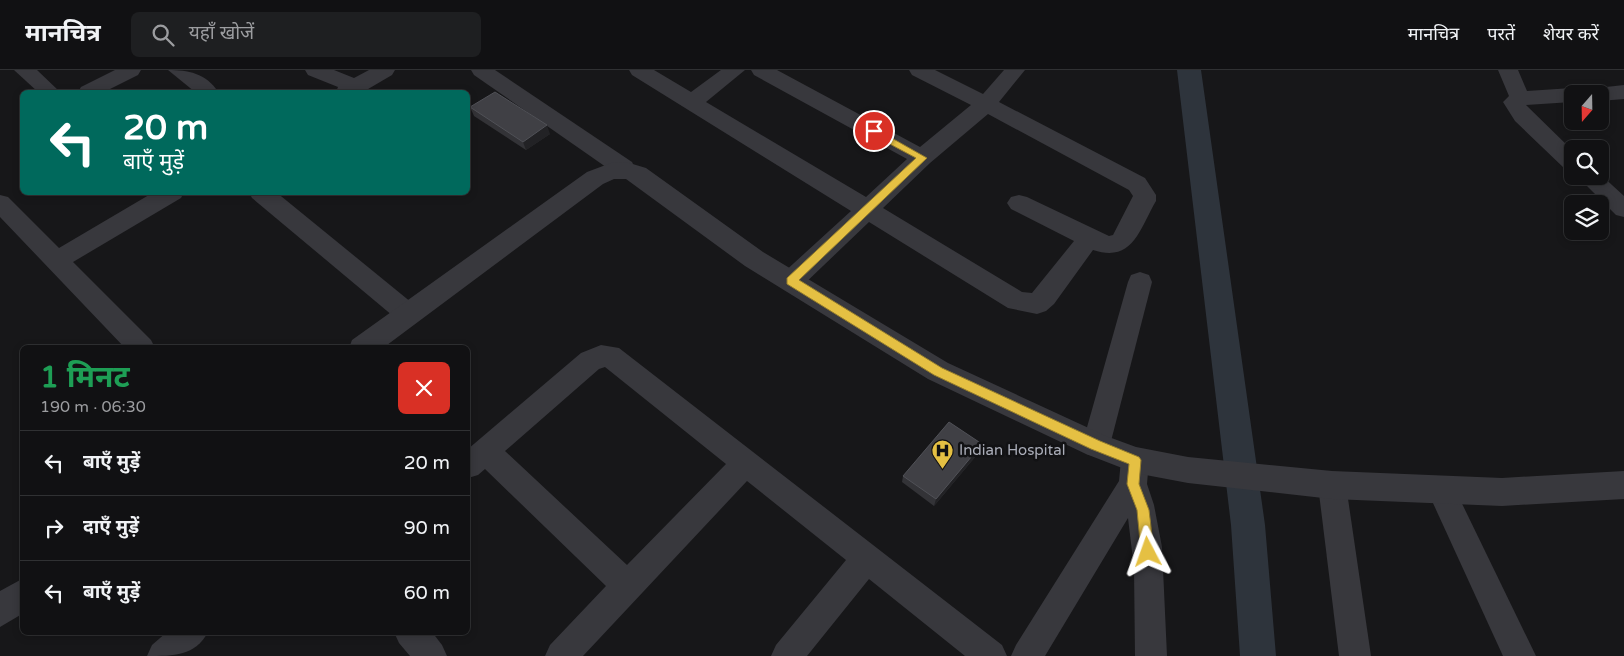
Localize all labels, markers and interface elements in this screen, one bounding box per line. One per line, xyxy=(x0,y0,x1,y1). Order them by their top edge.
search box xyxy=(131,12,481,57)
text: मानचित्र xyxy=(25,19,101,48)
icon: search xyxy=(149,21,177,49)
text: यहाँ खोजें xyxy=(189,22,254,44)
text: मानचित्र xyxy=(1408,23,1459,45)
text: परतें xyxy=(1487,23,1515,45)
text: शेयर करें xyxy=(1543,23,1599,45)
north arrow xyxy=(1564,85,1609,130)
map controls xyxy=(1564,85,1609,240)
text: 20 m xyxy=(123,107,208,149)
icon: left xyxy=(40,110,105,175)
pin xyxy=(853,110,895,152)
icon: arrive xyxy=(860,117,888,145)
button: search xyxy=(1564,140,1609,185)
text: बाएँ मुड़ें xyxy=(123,149,184,175)
button: layers xyxy=(1564,195,1609,240)
text: 1 मिनट xyxy=(40,359,130,396)
button: close xyxy=(398,362,450,414)
text: 190 m · 06:30 xyxy=(40,397,146,417)
hospital icon: Indian Hospital xyxy=(931,438,955,469)
place label: Indian Hospital xyxy=(959,441,1065,459)
icon: left xyxy=(40,449,68,477)
text: बाएँ मुड़ें xyxy=(83,451,140,473)
text: 20 m xyxy=(404,452,450,474)
icon: right xyxy=(40,514,68,542)
text: दाएँ मुड़ें xyxy=(83,516,139,538)
text: 90 m xyxy=(404,517,450,539)
position arrow xyxy=(1121,525,1173,577)
icon: left xyxy=(40,579,68,607)
text: बाएँ मुड़ें xyxy=(83,581,140,603)
text: 60 m xyxy=(404,582,450,604)

